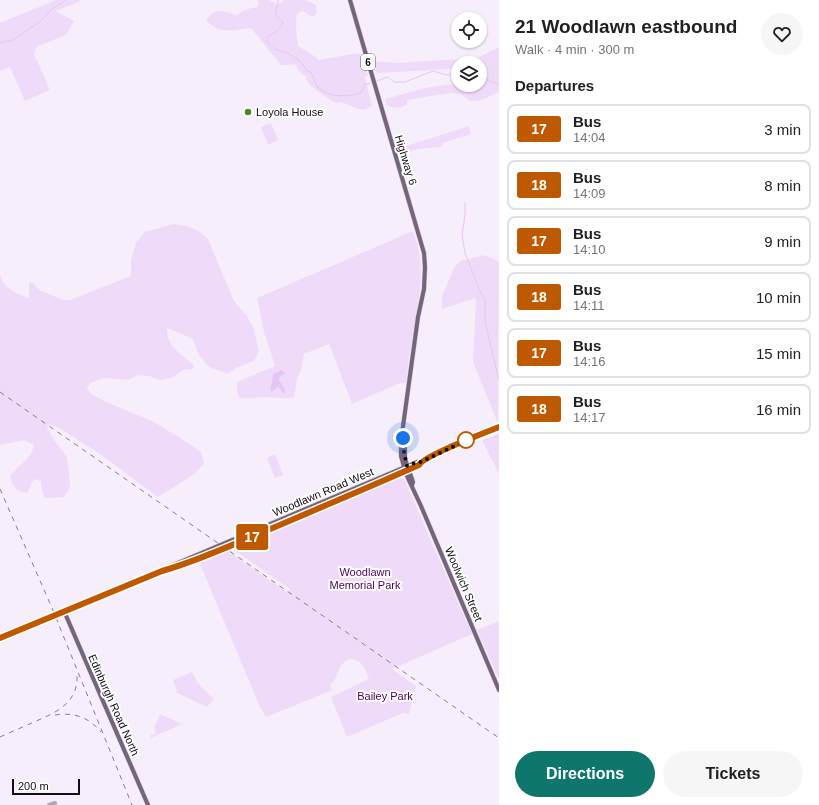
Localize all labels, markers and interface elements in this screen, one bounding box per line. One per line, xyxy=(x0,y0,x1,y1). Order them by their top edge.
map controls xyxy=(451,12,487,92)
button: locate xyxy=(451,12,487,48)
button: heart xyxy=(761,13,803,55)
text: 21 Woodlawn eastbound xyxy=(515,16,737,37)
text: Walk · 4 min · 300 m xyxy=(515,42,634,57)
road number: 6 xyxy=(361,54,375,70)
button: layers xyxy=(451,56,487,92)
text: Departures xyxy=(515,77,594,94)
place label: Loyola House xyxy=(256,106,323,118)
marker: Loyola House xyxy=(243,107,253,117)
text: Bus xyxy=(573,113,601,130)
text: 17 xyxy=(531,121,547,137)
text: 3 min xyxy=(764,121,801,138)
text: 14:04 xyxy=(573,130,606,145)
street label: Highway 6 xyxy=(393,134,419,186)
text: Bus xyxy=(573,169,601,186)
text: 18 xyxy=(531,177,547,193)
text: 8 min xyxy=(764,177,801,194)
text: 14:09 xyxy=(573,186,606,201)
text: Bus xyxy=(573,225,601,242)
text: 17 xyxy=(531,233,547,249)
text: 9 min xyxy=(764,233,801,250)
text: 14:10 xyxy=(573,242,606,257)
text: Bus xyxy=(573,281,601,298)
text: 18 xyxy=(531,289,547,305)
text: 10 min xyxy=(756,289,801,306)
text: 14:11 xyxy=(573,298,605,313)
text: Bus xyxy=(573,337,601,354)
text: 17 xyxy=(531,345,547,361)
text: 15 min xyxy=(756,345,801,362)
text: 14:16 xyxy=(573,354,606,369)
text: Bus xyxy=(573,393,601,410)
text: 18 xyxy=(531,401,547,417)
text: 16 min xyxy=(756,401,801,418)
text: 14:17 xyxy=(573,410,606,425)
your location xyxy=(393,428,413,448)
unlabelled marker xyxy=(457,431,475,449)
street label: Woodlawn Road West xyxy=(271,465,375,519)
line badge: 17 xyxy=(234,524,270,550)
text: 17 xyxy=(244,529,260,545)
street label: Woolwich Street xyxy=(443,545,485,623)
park label: Woodlawn Memorial Park xyxy=(330,566,401,591)
street label: Edinburgh Road North xyxy=(86,653,142,757)
park label: Bailey Park xyxy=(357,690,413,702)
button: Directions xyxy=(515,751,655,797)
button: Tickets xyxy=(663,751,803,797)
scale bar xyxy=(12,777,80,796)
text: 200 m xyxy=(18,780,49,792)

